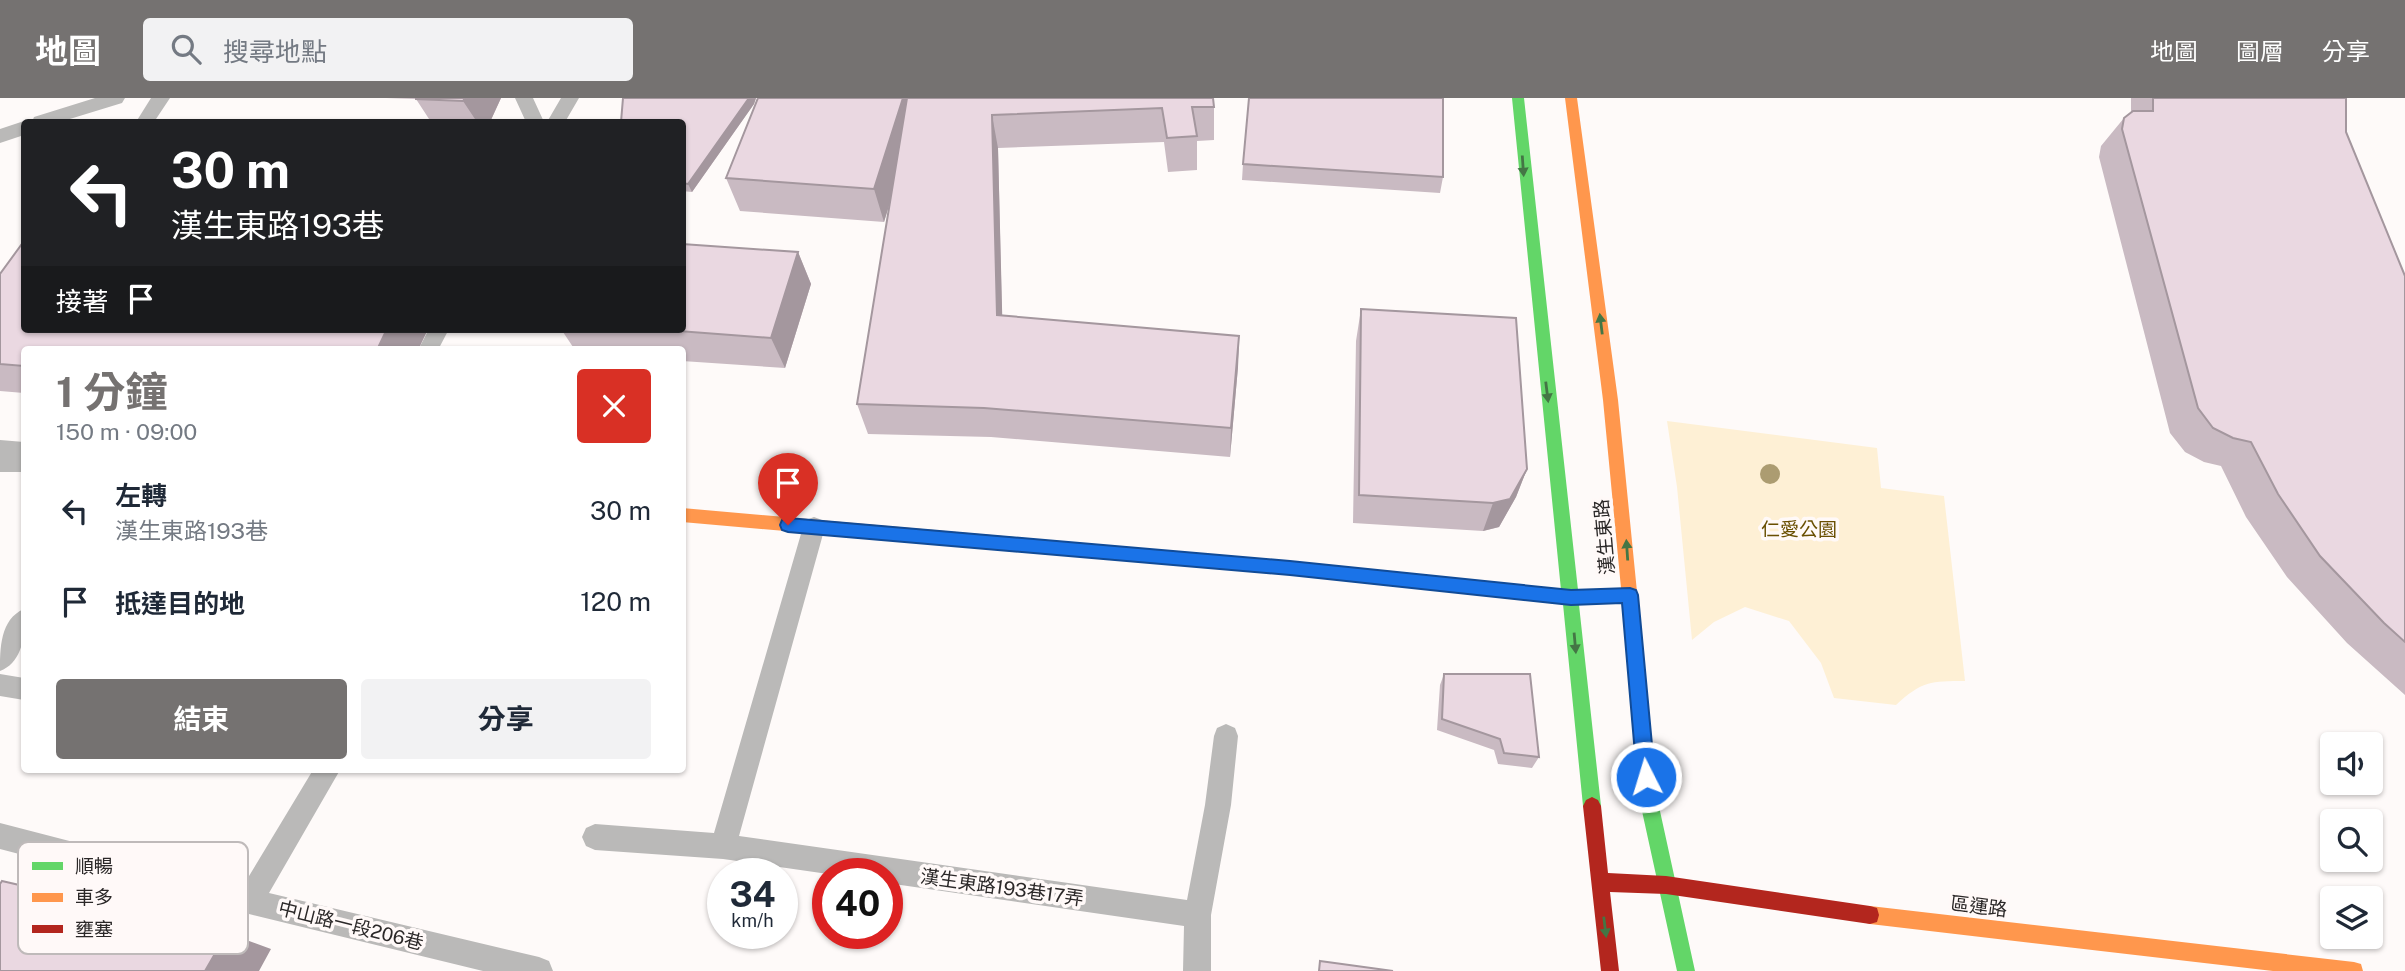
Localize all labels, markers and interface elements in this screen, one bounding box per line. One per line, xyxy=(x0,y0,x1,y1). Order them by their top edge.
search box xyxy=(143,18,633,81)
icon: search xyxy=(167,30,205,68)
text: 地圖 xyxy=(35,32,101,70)
text: 搜尋地點 xyxy=(223,36,327,67)
text: 地圖 xyxy=(2150,37,2198,65)
text: 圖層 xyxy=(2236,37,2284,65)
text: 分享 xyxy=(2322,37,2370,65)
text: 30 m xyxy=(171,141,290,199)
icon: left xyxy=(56,147,147,238)
one-way arrow xyxy=(1518,155,1529,177)
text: 漢生東路193巷 xyxy=(171,207,384,244)
icon: arrive xyxy=(122,280,160,318)
text: 接著 xyxy=(56,286,108,317)
one-way arrow xyxy=(1596,313,1607,335)
text: 1 分鐘 xyxy=(56,367,167,416)
button: close xyxy=(577,369,651,443)
one-way arrow xyxy=(1542,381,1553,403)
text: 150 m · 09:00 xyxy=(56,418,197,445)
pin xyxy=(758,453,818,525)
icon: arrive xyxy=(769,464,807,502)
text: 左轉 xyxy=(115,480,167,511)
icon: left xyxy=(56,492,94,530)
text: 30 m xyxy=(590,495,651,526)
street label: 漢生東路 xyxy=(1590,498,1618,576)
text: 漢生東路193巷 xyxy=(115,517,268,544)
park label: 仁愛公園 xyxy=(1761,518,1837,540)
one-way arrow xyxy=(1621,539,1632,561)
icon: arrive xyxy=(56,583,94,621)
text: 120 m xyxy=(580,586,651,617)
text: 抵達目的地 xyxy=(115,588,245,619)
one-way arrow xyxy=(1570,632,1581,654)
button: 結束 xyxy=(56,679,347,759)
button: 分享 xyxy=(361,679,651,759)
map controls xyxy=(2320,732,2383,949)
button: sound xyxy=(2320,732,2383,795)
position arrow xyxy=(1609,740,1683,814)
button: search xyxy=(2320,809,2383,872)
legend xyxy=(18,842,248,954)
text: 順暢 xyxy=(75,855,113,877)
speed limit sign: 40 xyxy=(812,858,903,949)
street label: 漢生東路193巷17弄 xyxy=(919,865,1085,909)
text: 34 xyxy=(729,874,776,915)
text: 車多 xyxy=(75,886,113,908)
button: layers xyxy=(2320,886,2383,949)
street label: 區運路 xyxy=(1949,892,2009,920)
street label: 中山路一段206巷 xyxy=(276,896,426,954)
text: km/h xyxy=(731,910,774,931)
one-way arrow xyxy=(1599,916,1610,938)
text: 壅塞 xyxy=(75,918,113,940)

